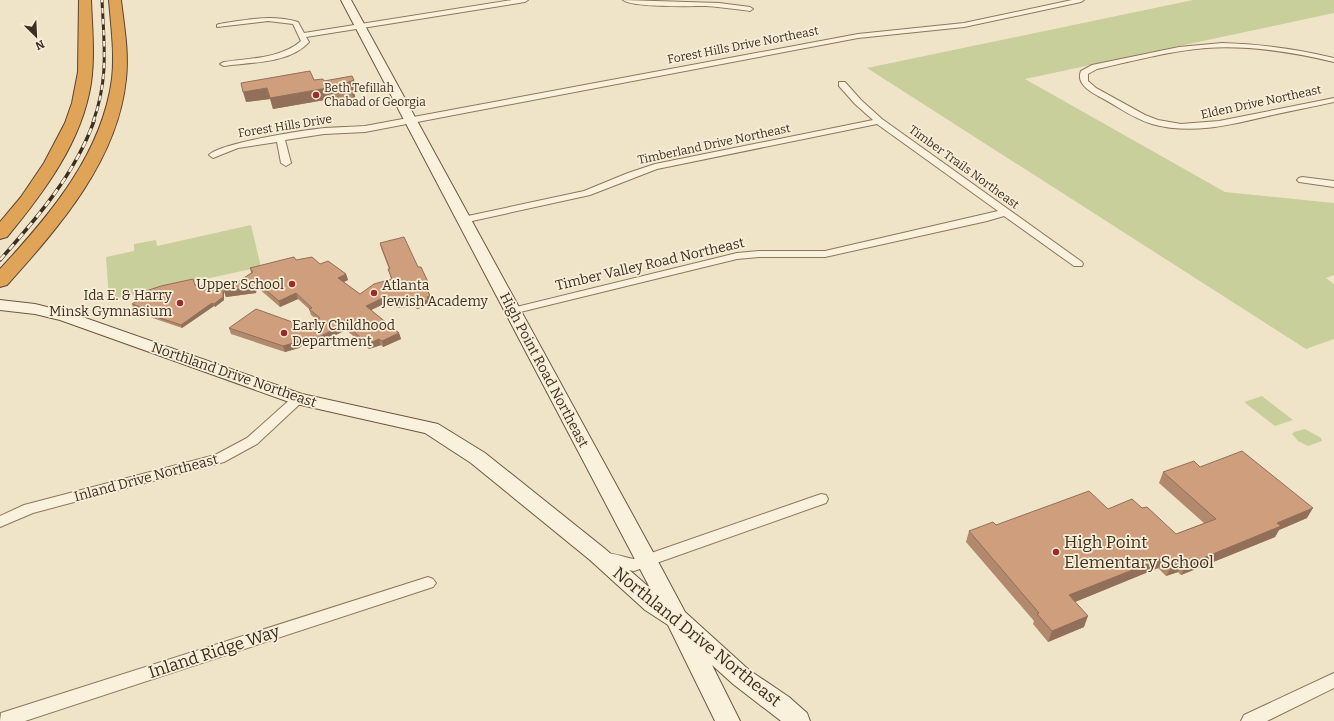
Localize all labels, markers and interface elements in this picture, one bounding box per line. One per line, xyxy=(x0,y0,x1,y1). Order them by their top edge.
north arrow xyxy=(16,16,56,56)
street label: Forest Hills Drive Northeast xyxy=(666,23,820,67)
text: N xyxy=(33,37,46,53)
place label: Beth Tefillah Chabad of Georgia xyxy=(324,81,426,109)
street label: Elden Drive Northeast xyxy=(1199,82,1323,122)
marker: Beth Tefillah Chabad of Georgia xyxy=(311,90,321,100)
street label: Forest Hills Drive xyxy=(237,112,333,140)
street label: Timberland Drive Northeast xyxy=(636,121,792,167)
street label: Timber Trails Northeast xyxy=(906,122,1022,212)
street label: Timber Valley Road Northeast xyxy=(554,234,746,294)
place label: Upper School xyxy=(196,276,284,293)
place label: Atlanta Jewish Academy xyxy=(381,277,488,310)
marker: Upper School xyxy=(287,279,297,289)
place label: Ida E. & Harry Minsk Gymnasium xyxy=(49,287,173,320)
marker: Atlanta Jewish Academy xyxy=(369,288,379,298)
street label: High Point Road Northeast xyxy=(496,290,592,450)
marker: Ida E. & Harry Minsk Gymnasium xyxy=(175,298,185,308)
place label: Early Childhood Department xyxy=(292,317,395,350)
marker: Early Childhood Department xyxy=(279,328,289,338)
street label: Northland Drive Northeast xyxy=(149,339,319,411)
street label: Inland Drive Northeast xyxy=(72,451,220,505)
place label: High Point Elementary School xyxy=(1064,532,1214,573)
marker: High Point Elementary School xyxy=(1051,547,1061,557)
street label: Northland Drive Northeast xyxy=(609,563,785,711)
street label: Inland Ridge Way xyxy=(146,621,283,683)

